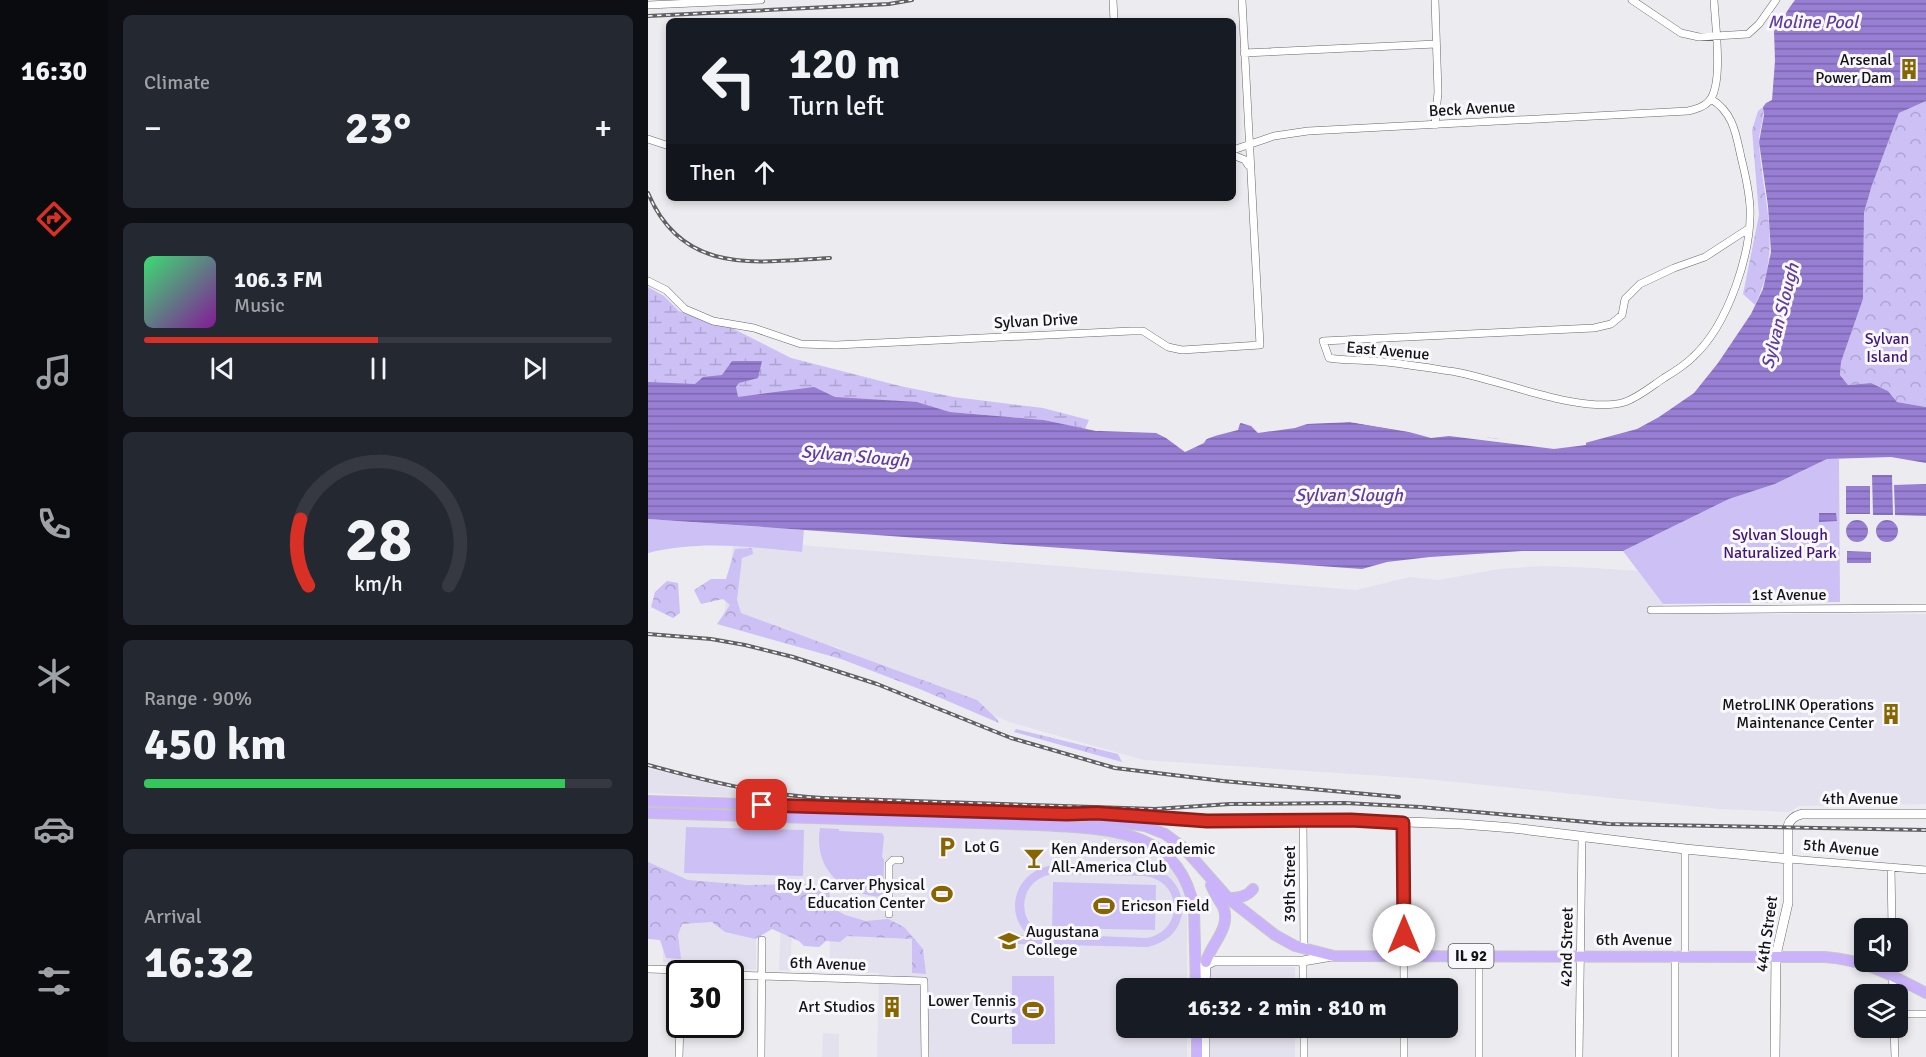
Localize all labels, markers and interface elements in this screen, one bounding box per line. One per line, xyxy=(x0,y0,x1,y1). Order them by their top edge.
water label: Moline Pool xyxy=(1768,11,1860,33)
text: 120 m xyxy=(789,39,900,90)
icon: left xyxy=(690,42,768,120)
place label: Arsenal Power Dam xyxy=(1815,50,1892,88)
text: 16:30 xyxy=(21,55,87,88)
building icon: Arsenal Power Dam xyxy=(1897,57,1921,81)
text: Climate xyxy=(144,70,210,95)
text: Turn left xyxy=(789,90,884,123)
street label: Beck Avenue xyxy=(1428,97,1516,121)
text: 23° xyxy=(345,101,411,156)
text: − xyxy=(144,108,162,149)
text: + xyxy=(594,108,612,149)
icon: ahead xyxy=(748,156,781,189)
text: Then xyxy=(690,159,736,186)
icon: directions xyxy=(33,198,75,240)
water label: Sylvan Slough xyxy=(1756,260,1804,371)
text: 106.3 FM xyxy=(234,266,323,293)
text: Music xyxy=(234,293,285,318)
street label: Sylvan Drive xyxy=(994,309,1078,333)
park label: Sylvan Island xyxy=(1865,329,1909,367)
street label: East Avenue xyxy=(1346,337,1430,365)
icon: music xyxy=(33,351,75,393)
icon: previous xyxy=(206,352,239,385)
icon: pause xyxy=(362,352,395,385)
icon: next xyxy=(518,352,551,385)
water label: Sylvan Slough xyxy=(800,440,911,472)
water label: Sylvan Slough xyxy=(1295,484,1404,506)
text: 28 xyxy=(344,501,412,578)
icon: phone xyxy=(33,503,75,545)
park label: Sylvan Slough Naturalized Park xyxy=(1723,525,1837,563)
text: km/h xyxy=(354,571,402,597)
street label: 1st Avenue xyxy=(1752,585,1826,605)
icon: climate xyxy=(33,655,75,697)
text: Range · 90% xyxy=(144,686,252,711)
place label: MetroLINK Operations Maintenance Center xyxy=(1722,695,1874,733)
building icon: MetroLINK Operations Maintenance Center xyxy=(1879,702,1903,726)
text: 450 km xyxy=(144,717,287,772)
pin xyxy=(736,779,787,830)
icon: arrive xyxy=(745,788,778,821)
street label: 4th Avenue xyxy=(1822,789,1898,809)
icon: car xyxy=(33,808,75,850)
parking icon: Lot G xyxy=(935,835,959,859)
street label: 5th Avenue xyxy=(1802,835,1880,861)
place label: Lot G xyxy=(964,837,1000,857)
place label: Ken Anderson Academic All-America Club xyxy=(1051,839,1215,877)
street label: 39th Street xyxy=(1280,845,1300,922)
bar icon: Ken Anderson Academic All-America Club xyxy=(1022,846,1046,870)
place label: Roy J. Carver Physical Education Center xyxy=(777,875,925,913)
sports icon: Roy J. Carver Physical Education Center xyxy=(930,882,954,906)
sports icon: Ericson Field xyxy=(1092,894,1116,918)
street label: 44th Street xyxy=(1752,894,1782,973)
place label: Ericson Field xyxy=(1121,896,1209,916)
position arrow xyxy=(1372,903,1436,967)
text: Arrival xyxy=(144,904,202,929)
street label: 42nd Street xyxy=(1556,907,1578,987)
map controls xyxy=(1854,918,1908,1038)
button: sound xyxy=(1854,918,1908,972)
place label: Augustana College xyxy=(1026,922,1099,960)
school or university icon: Augustana College xyxy=(997,929,1021,953)
street label: 6th Avenue xyxy=(1596,930,1672,950)
text: 16:32 xyxy=(144,935,254,990)
road number: IL 92 xyxy=(1448,944,1494,968)
street label: 6th Avenue xyxy=(789,953,867,975)
icon: filters xyxy=(33,960,75,1002)
speed limit sign: 30 xyxy=(666,960,744,1038)
button: layers xyxy=(1854,984,1908,1038)
place label: Lower Tennis Courts xyxy=(928,991,1016,1029)
text: 16:32 · 2 min · 810 m xyxy=(1187,994,1387,1021)
building icon: Art Studios xyxy=(880,995,904,1019)
place label: Art Studios xyxy=(799,997,875,1017)
sports icon: Lower Tennis Courts xyxy=(1021,998,1045,1022)

